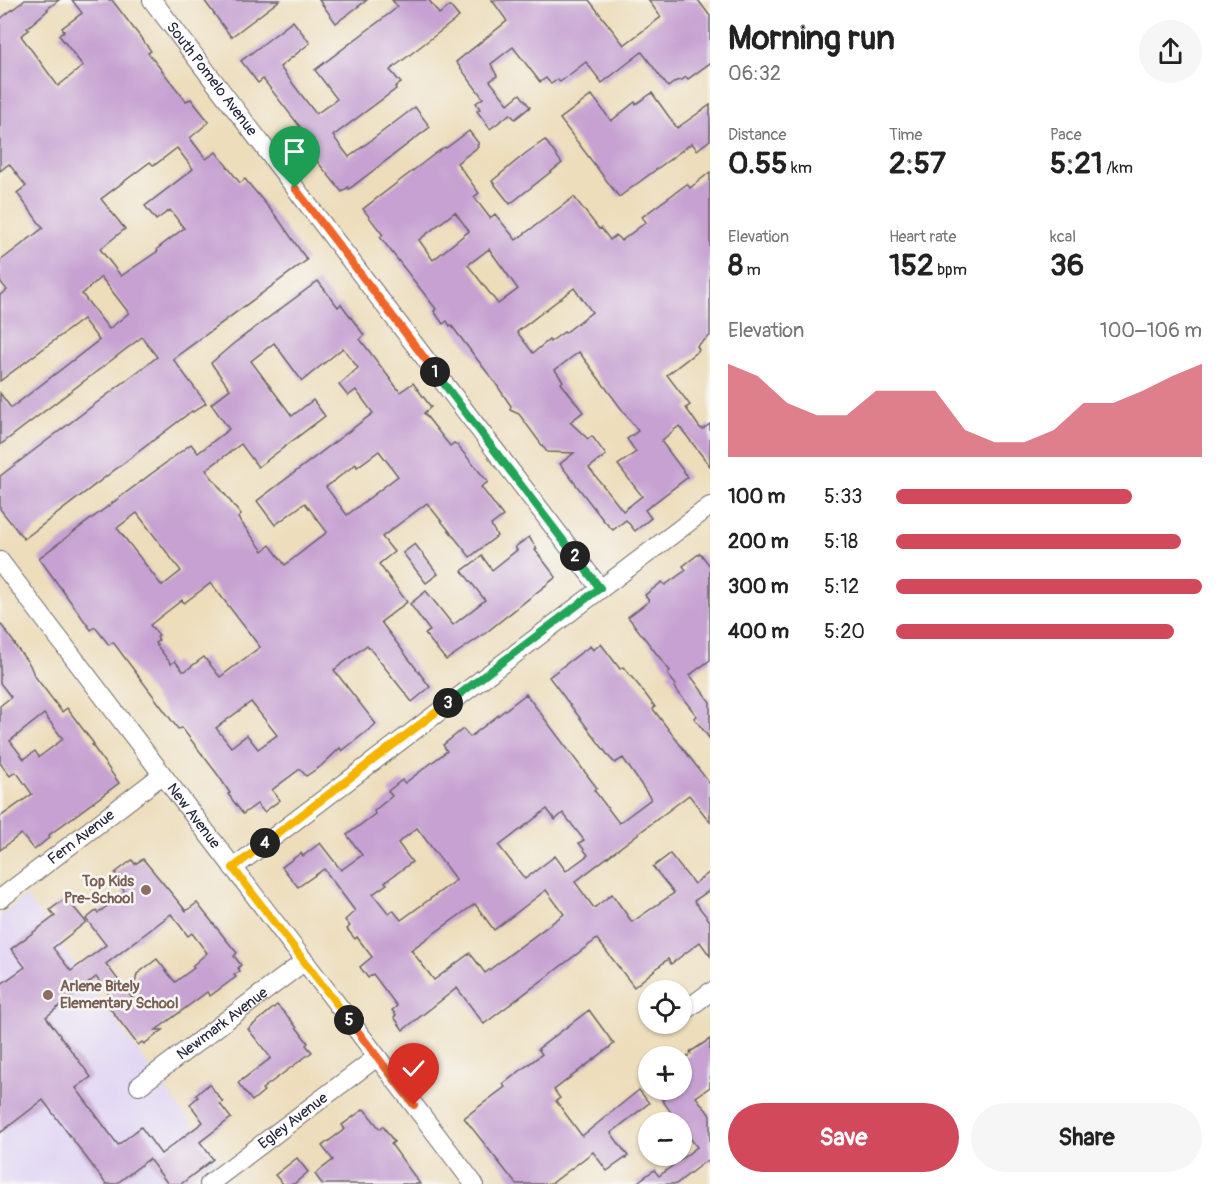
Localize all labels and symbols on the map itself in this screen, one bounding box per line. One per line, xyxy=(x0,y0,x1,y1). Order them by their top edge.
street label: South Pomelo Avenue xyxy=(162,18,261,140)
pin xyxy=(269,126,320,188)
pin: 1 xyxy=(420,357,450,387)
pin: 2 xyxy=(560,541,590,571)
pin: 3 xyxy=(433,688,463,718)
street label: New Avenue xyxy=(162,780,225,853)
street label: Fern Avenue xyxy=(44,805,119,869)
pin: 4 xyxy=(250,828,280,858)
place label: Top Kids Pre-School xyxy=(64,872,134,908)
marker: Top Kids Pre-School xyxy=(139,883,153,897)
place label: Arlene Bitely Elementary School xyxy=(60,977,179,1013)
street label: Newmark Avenue xyxy=(173,983,272,1064)
marker: Arlene Bitely Elementary School xyxy=(41,988,55,1002)
pin: 5 xyxy=(334,1005,364,1035)
pin xyxy=(388,1043,439,1105)
street label: Egley Avenue xyxy=(255,1088,332,1153)

